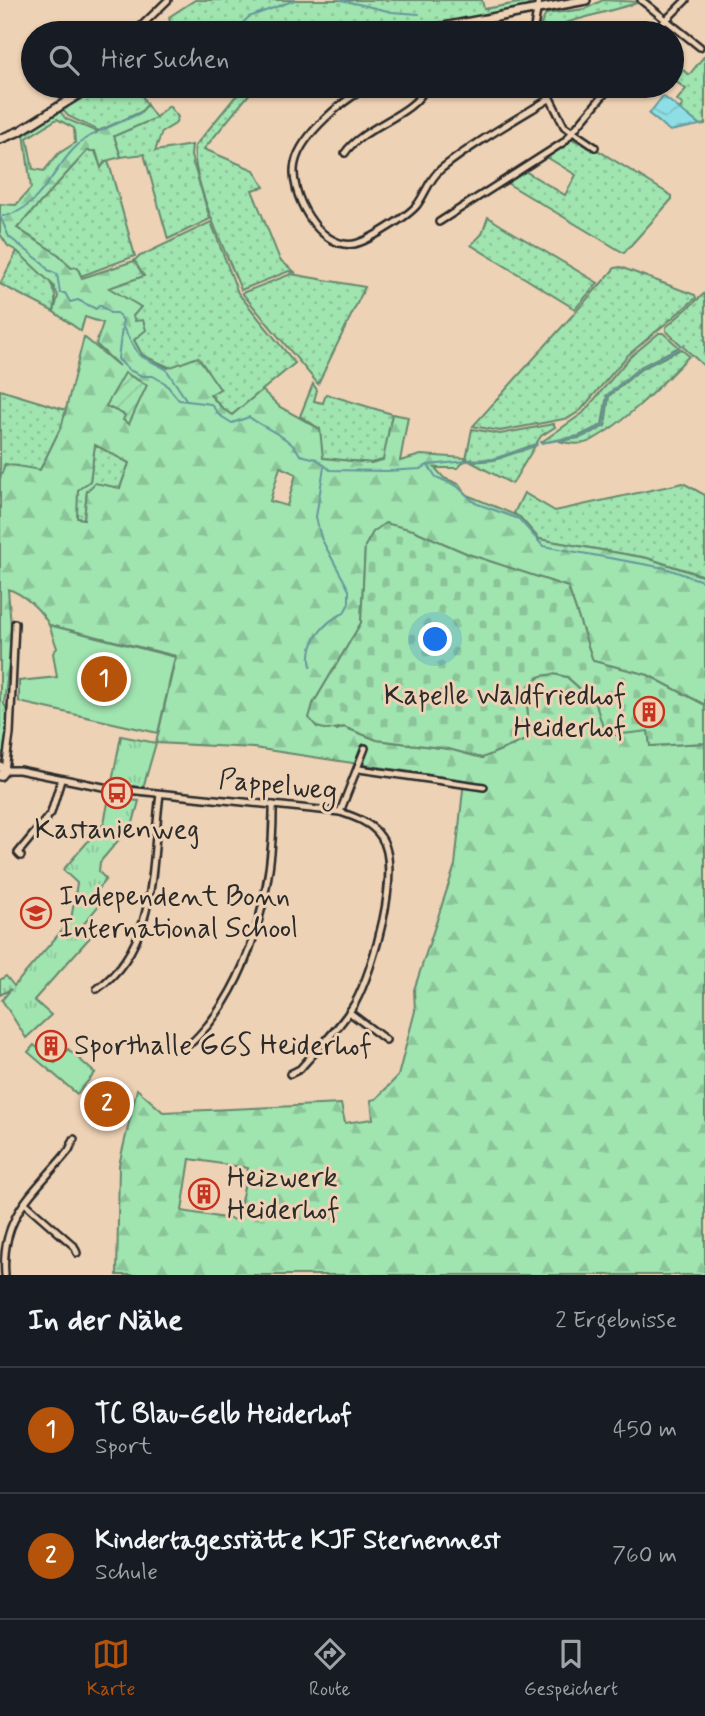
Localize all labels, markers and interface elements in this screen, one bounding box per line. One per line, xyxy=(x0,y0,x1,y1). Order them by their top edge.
search box xyxy=(21,21,684,98)
icon: search xyxy=(45,41,83,79)
text: Hier suchen xyxy=(101,43,229,77)
your location xyxy=(418,622,452,656)
pin: 1 xyxy=(81,653,127,705)
place label: Kapelle Waldfriedhof Heiderhof xyxy=(384,678,626,747)
building icon: Kapelle Waldfriedhof Heiderhof xyxy=(632,695,666,729)
street label: Pappelweg xyxy=(217,761,339,813)
bus stop icon: Kastanienweg xyxy=(100,776,134,810)
place label: Kastanienweg xyxy=(35,812,199,849)
place label: Independent Bonn International School xyxy=(59,879,298,948)
school or university icon: Independent Bonn International School xyxy=(19,896,53,930)
place label: Sporthalle GGS Heiderhof xyxy=(74,1028,372,1065)
building icon: Sporthalle GGS Heiderhof xyxy=(34,1029,68,1063)
pin: 2 xyxy=(84,1078,130,1130)
place label: Heizwerk Heiderhof xyxy=(227,1160,339,1229)
building icon: Heizwerk Heiderhof xyxy=(187,1177,221,1211)
text: In der Nähe xyxy=(28,1301,183,1340)
text: 2 Ergebnisse xyxy=(555,1306,677,1336)
text: TC Blau-Gelb Heiderhof xyxy=(95,1398,352,1432)
text: 1 xyxy=(46,1415,56,1445)
text: 450 m xyxy=(613,1415,677,1445)
text: Sport xyxy=(95,1432,152,1462)
text: Kindertagesstätte KJF Sternennest xyxy=(95,1524,501,1558)
text: 2 xyxy=(45,1541,57,1571)
text: 760 m xyxy=(612,1541,677,1571)
text: Schule xyxy=(95,1558,158,1588)
tab: Karte xyxy=(87,1635,135,1702)
tab: Route xyxy=(309,1635,350,1702)
tab: Gespeichert xyxy=(524,1635,618,1702)

